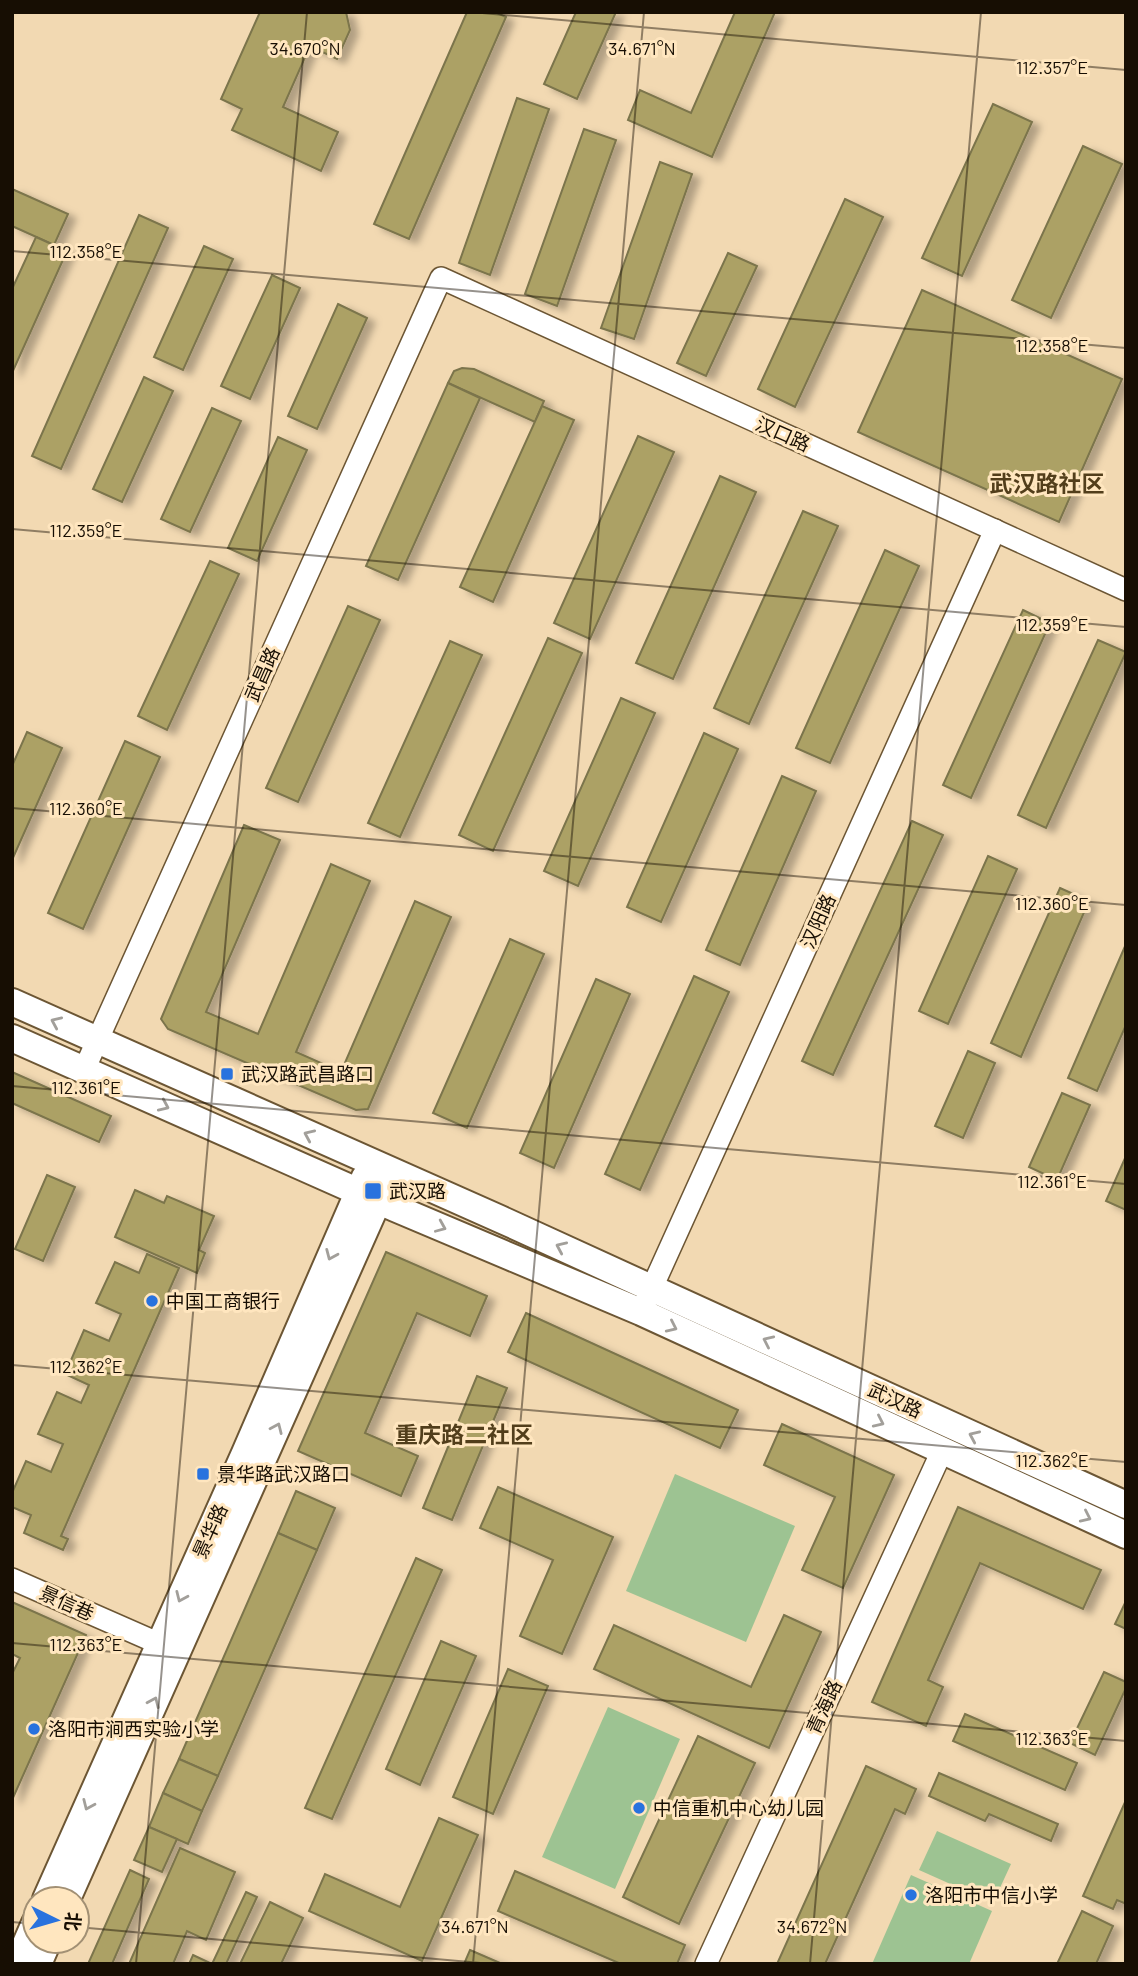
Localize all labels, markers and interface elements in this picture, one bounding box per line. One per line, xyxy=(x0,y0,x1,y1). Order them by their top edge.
text: 34.670°N xyxy=(269,37,341,59)
text: 34.671°N xyxy=(608,37,676,59)
text: 112.357°E xyxy=(1016,56,1088,78)
text: 112.358°E xyxy=(50,240,122,262)
text: 112.358°E xyxy=(1016,334,1088,356)
street label: 汉口路 xyxy=(752,411,814,456)
district label: 武汉路社区 xyxy=(990,469,1105,497)
text: 112.359°E xyxy=(50,519,122,541)
text: 112.359°E xyxy=(1016,613,1088,635)
street label: 武昌路 xyxy=(239,643,284,705)
text: 112.360°E xyxy=(49,797,123,819)
street label: 汉阳路 xyxy=(795,890,840,952)
text: 112.360°E xyxy=(1015,892,1089,914)
one-way arrow xyxy=(51,1016,63,1030)
place label: 武汉路武昌路口 xyxy=(241,1062,374,1085)
marker: 武汉路武昌路口 xyxy=(219,1066,235,1082)
text: 112.361°E xyxy=(51,1076,121,1098)
one-way arrow xyxy=(157,1098,169,1112)
one-way arrow xyxy=(304,1129,316,1143)
text: 112.361°E xyxy=(1017,1170,1087,1192)
place label: 武汉路 xyxy=(389,1179,446,1202)
marker: 武汉路 xyxy=(363,1181,383,1201)
one-way arrow xyxy=(434,1219,446,1233)
one-way arrow xyxy=(555,1241,568,1255)
one-way arrow xyxy=(326,1248,340,1260)
place label: 中国工商银行 xyxy=(166,1289,280,1312)
marker: 中国工商银行 xyxy=(144,1293,160,1309)
one-way arrow xyxy=(665,1319,677,1333)
one-way arrow xyxy=(762,1335,775,1349)
text: 112.362°E xyxy=(49,1355,123,1377)
street label: 武汉路 xyxy=(865,1377,926,1422)
one-way arrow xyxy=(872,1414,884,1428)
district label: 重庆路二社区 xyxy=(395,1420,533,1448)
one-way arrow xyxy=(269,1422,283,1435)
one-way arrow xyxy=(969,1430,982,1444)
text: 112.362°E xyxy=(1015,1449,1089,1471)
place label: 景华路武汉路口 xyxy=(217,1462,350,1485)
marker: 景华路武汉路口 xyxy=(195,1466,211,1482)
street label: 景华路 xyxy=(187,1500,232,1562)
one-way arrow xyxy=(1079,1509,1091,1523)
street label: 景信巷 xyxy=(36,1580,98,1625)
one-way arrow xyxy=(175,1590,189,1603)
text: 112.363°E xyxy=(50,1633,122,1655)
street label: 青海路 xyxy=(801,1676,846,1737)
one-way arrow xyxy=(146,1697,160,1710)
place label: 洛阳市涧西实验小学 xyxy=(48,1717,219,1740)
marker: 洛阳市涧西实验小学 xyxy=(26,1721,42,1737)
text: 112.363°E xyxy=(1016,1727,1088,1749)
place label: 中信重机中心幼儿园 xyxy=(653,1796,824,1819)
one-way arrow xyxy=(82,1798,96,1810)
marker: 中信重机中心幼儿园 xyxy=(631,1800,647,1816)
place label: 洛阳市中信小学 xyxy=(925,1883,1058,1906)
north arrow xyxy=(21,1885,91,1955)
marker: 洛阳市中信小学 xyxy=(903,1887,919,1903)
text: 北 xyxy=(61,1911,86,1932)
text: 34.671°N xyxy=(441,1915,509,1937)
text: 34.672°N xyxy=(777,1915,847,1937)

